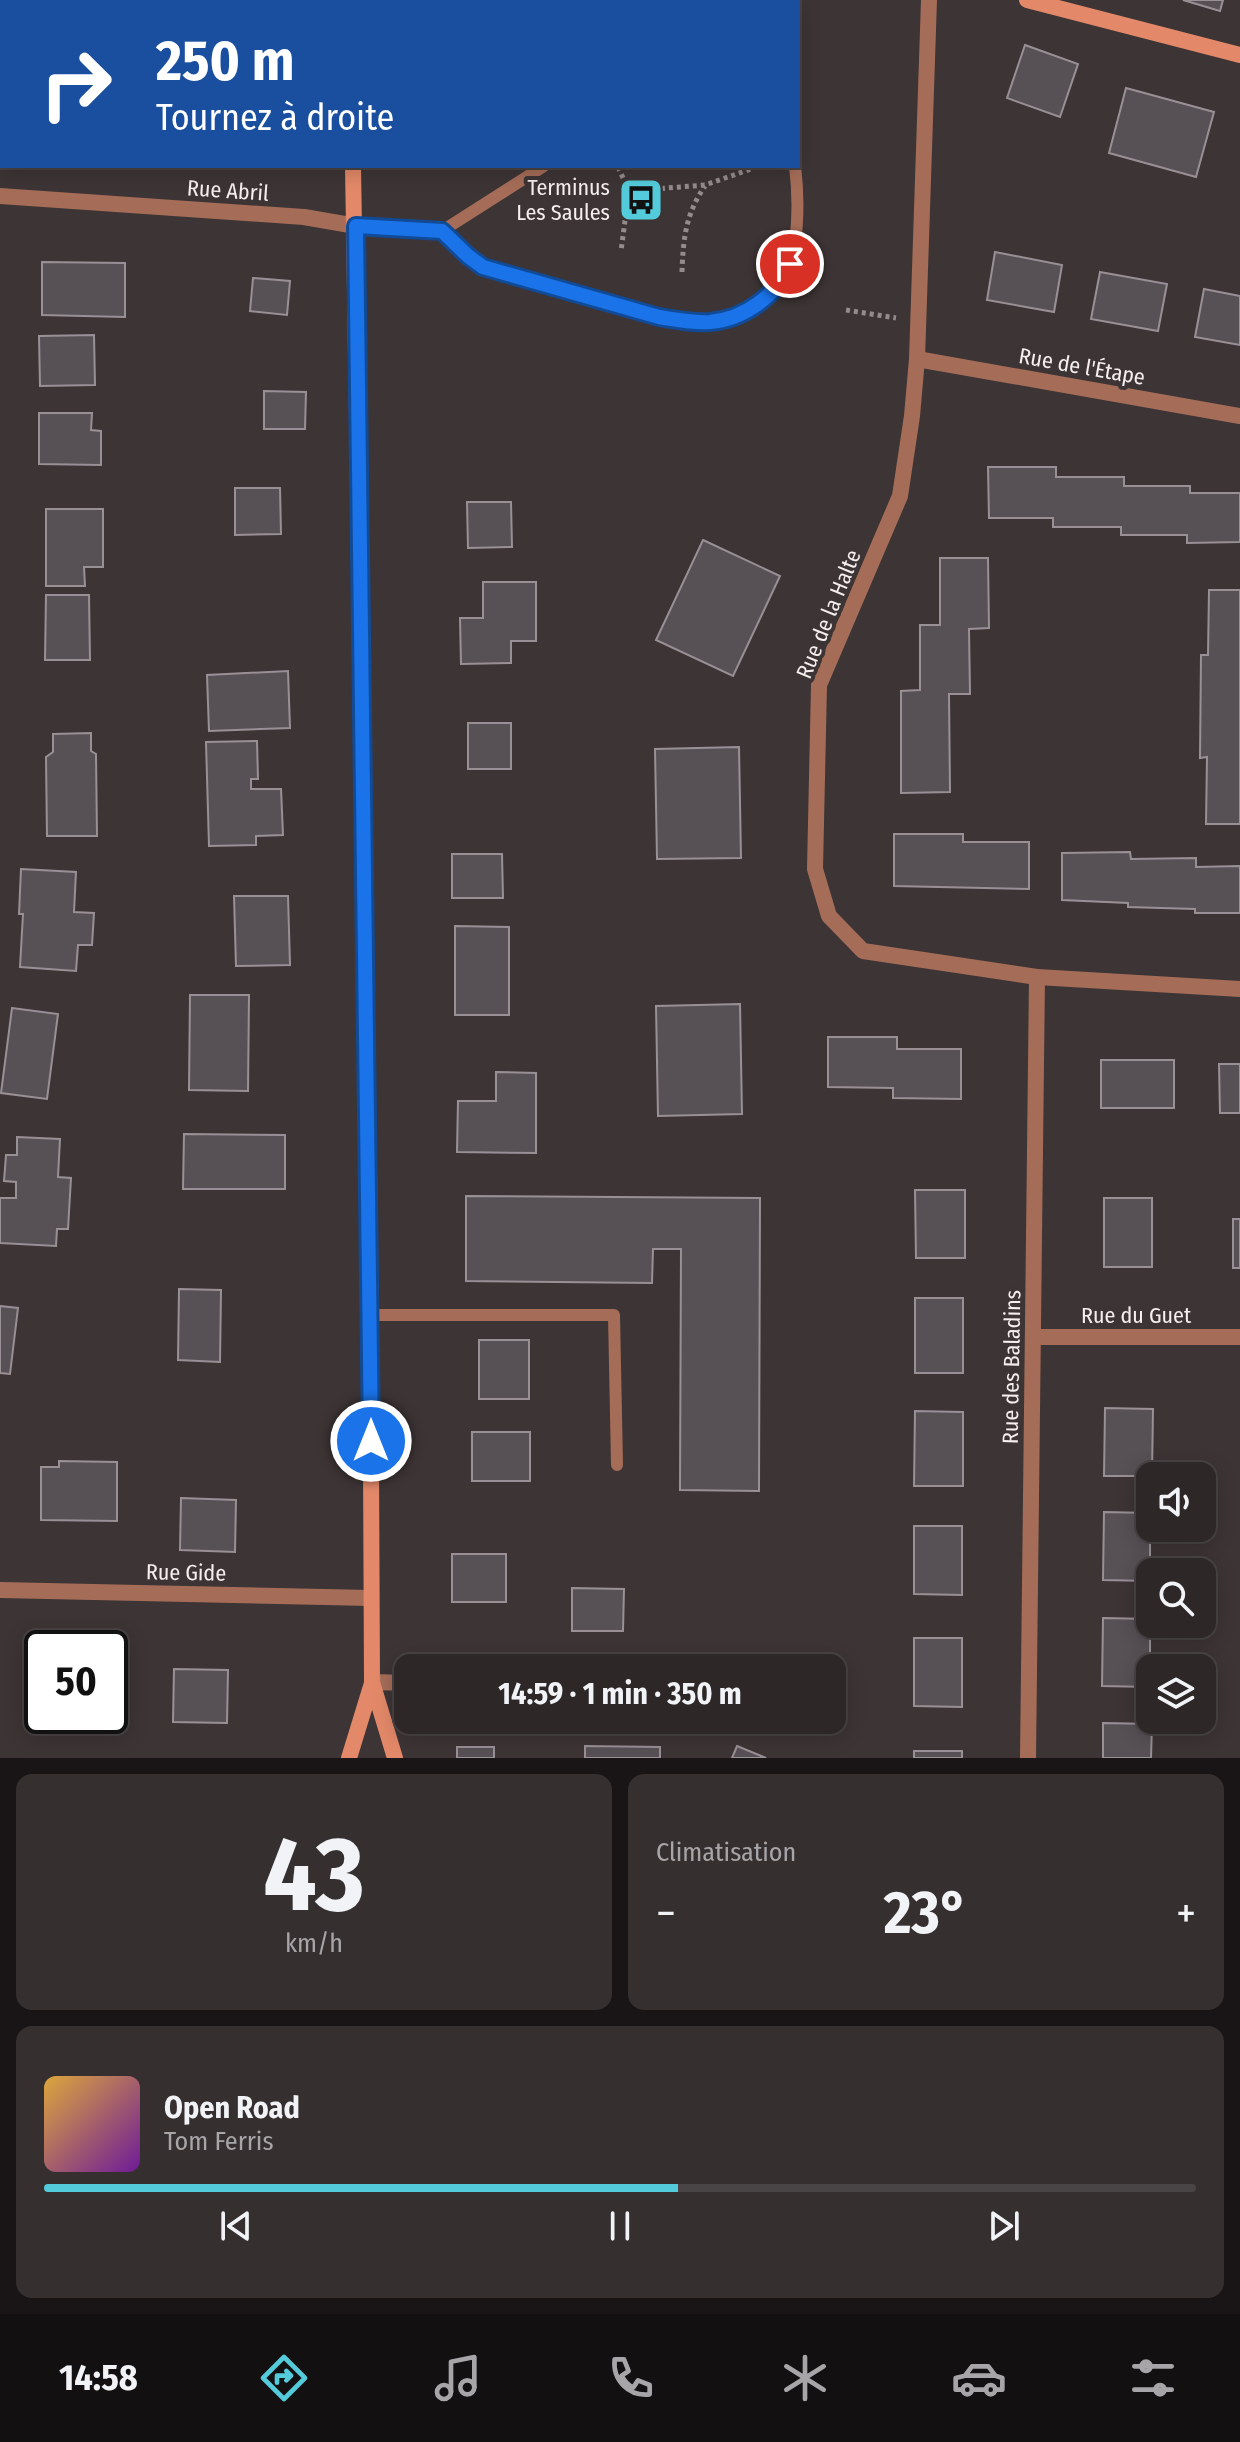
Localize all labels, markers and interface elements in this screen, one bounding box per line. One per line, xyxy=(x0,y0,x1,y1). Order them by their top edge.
text: 250 m xyxy=(156,28,294,95)
icon: right xyxy=(24,32,128,136)
text: Tournez à droite xyxy=(156,96,394,140)
street label: Rue Abril xyxy=(186,174,270,207)
place label: Terminus Les Saules xyxy=(516,174,610,226)
bus stop icon: Terminus Les Saules xyxy=(617,176,665,224)
pin xyxy=(756,230,824,298)
icon: arrive xyxy=(768,242,812,286)
street label: Rue de l'Étape xyxy=(1017,342,1147,391)
street label: Rue de la Halte xyxy=(790,546,867,683)
street label: Rue des Baladins xyxy=(997,1290,1026,1444)
street label: Rue du Guet xyxy=(1081,1302,1192,1329)
position arrow xyxy=(329,1399,413,1483)
map controls xyxy=(1136,1462,1216,1734)
button: sound xyxy=(1136,1462,1216,1542)
street label: Rue Gide xyxy=(146,1558,226,1587)
button: search xyxy=(1136,1558,1216,1638)
speed limit sign: 50 xyxy=(24,1630,128,1734)
button: layers xyxy=(1136,1654,1216,1734)
text: 14:59 · 1 min · 350 m xyxy=(498,1676,742,1712)
text: 43 xyxy=(263,1813,365,1938)
text: Climatisation xyxy=(656,1837,796,1868)
text: 23° xyxy=(884,1877,968,1949)
text: − xyxy=(656,1887,676,1940)
text: + xyxy=(1176,1887,1196,1940)
text: km/h xyxy=(285,1928,343,1959)
text: Open Road xyxy=(164,2090,300,2126)
text: Tom Ferris xyxy=(164,2126,274,2157)
icon: previous xyxy=(214,2204,258,2248)
icon: pause xyxy=(598,2204,642,2248)
icon: next xyxy=(982,2204,1026,2248)
icon: directions xyxy=(256,2350,312,2406)
icon: music xyxy=(430,2350,486,2406)
icon: phone xyxy=(603,2350,659,2406)
icon: climate xyxy=(777,2350,833,2406)
icon: car xyxy=(951,2350,1007,2406)
icon: filters xyxy=(1125,2350,1181,2406)
text: 14:58 xyxy=(59,2356,138,2400)

